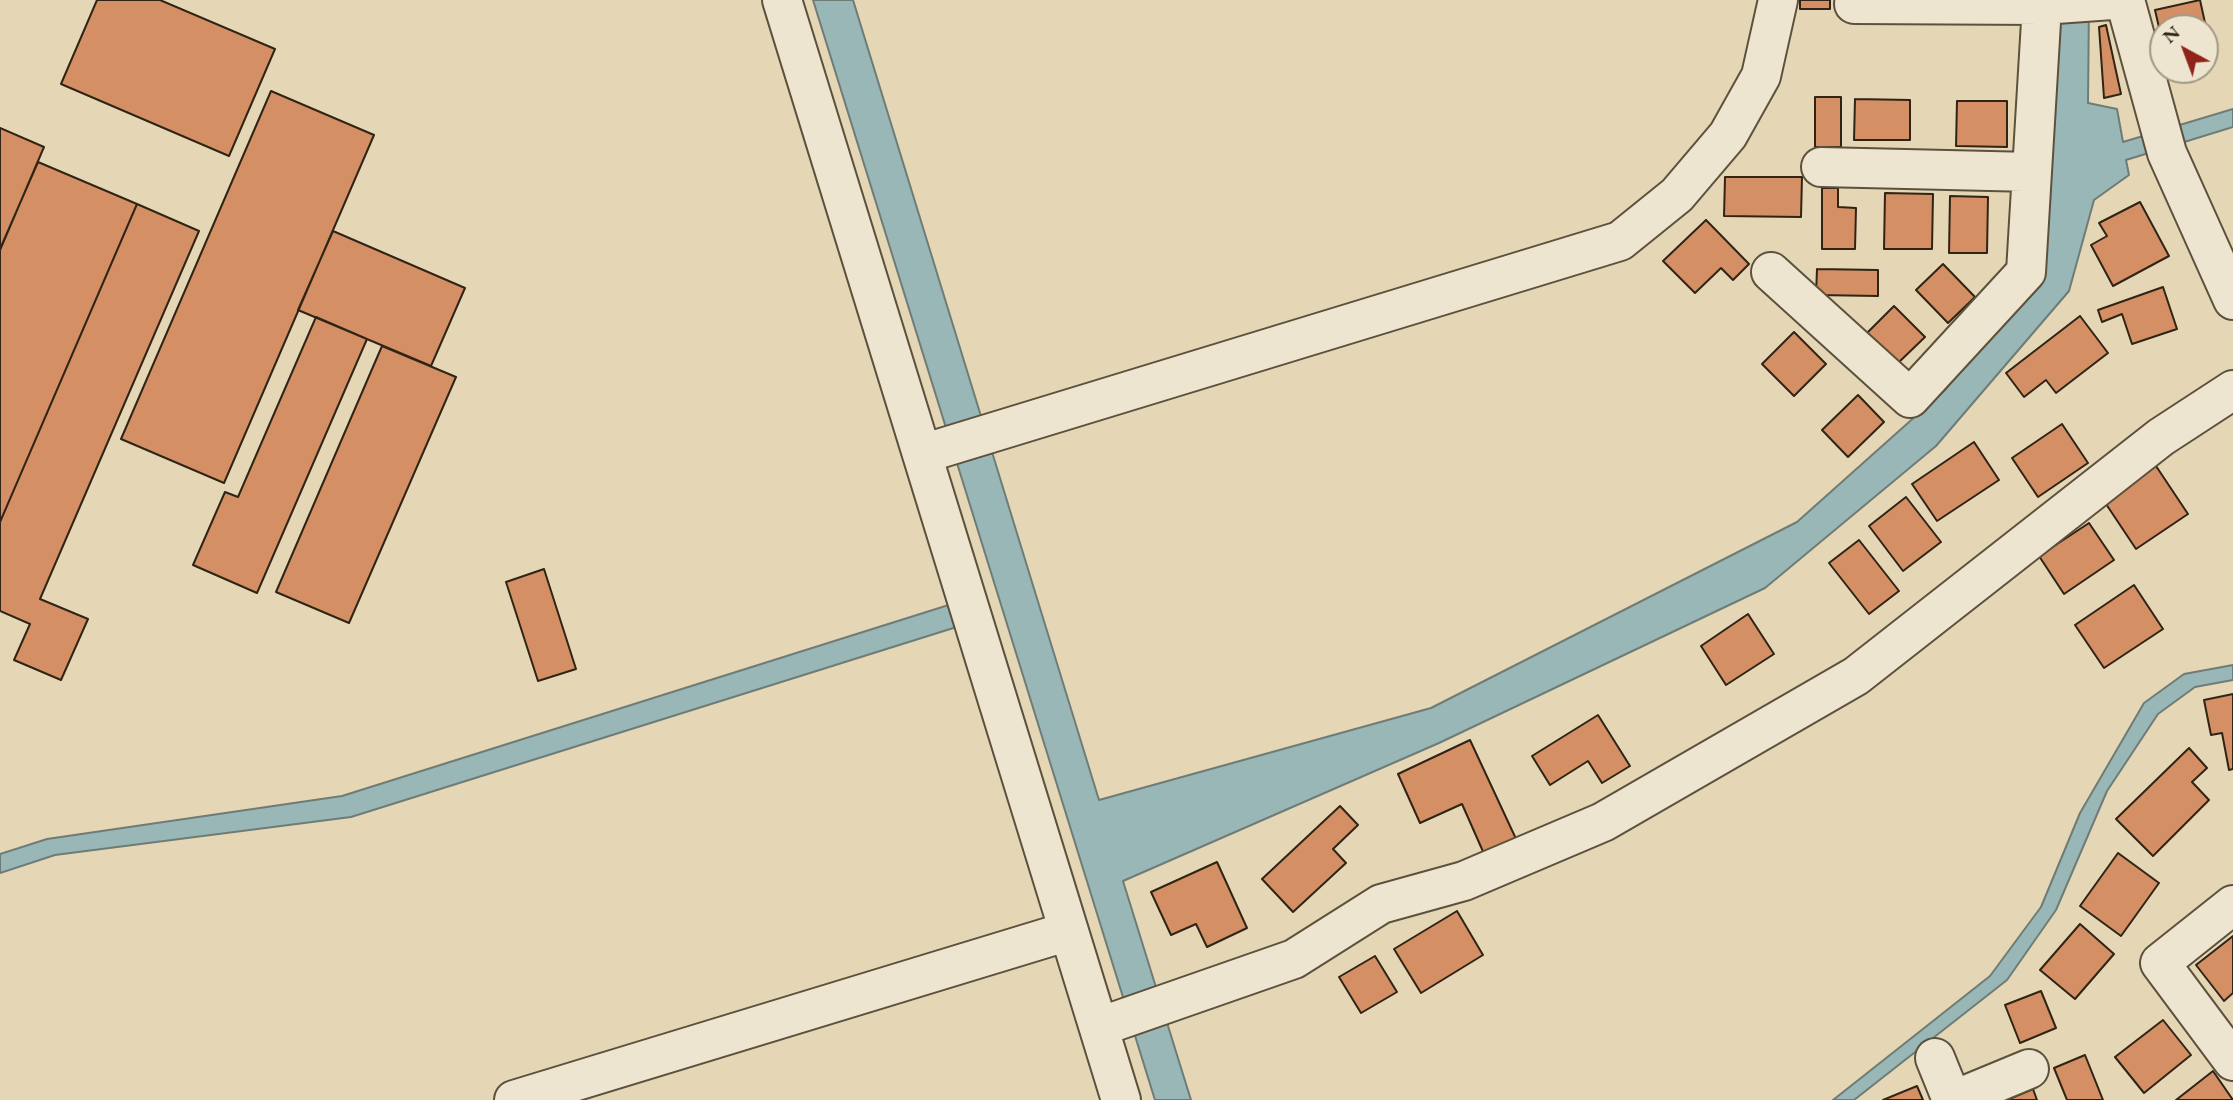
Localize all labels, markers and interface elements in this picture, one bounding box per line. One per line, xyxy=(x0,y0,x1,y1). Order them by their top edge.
north arrow xyxy=(2149,14,2219,84)
text: N xyxy=(2157,20,2185,49)

